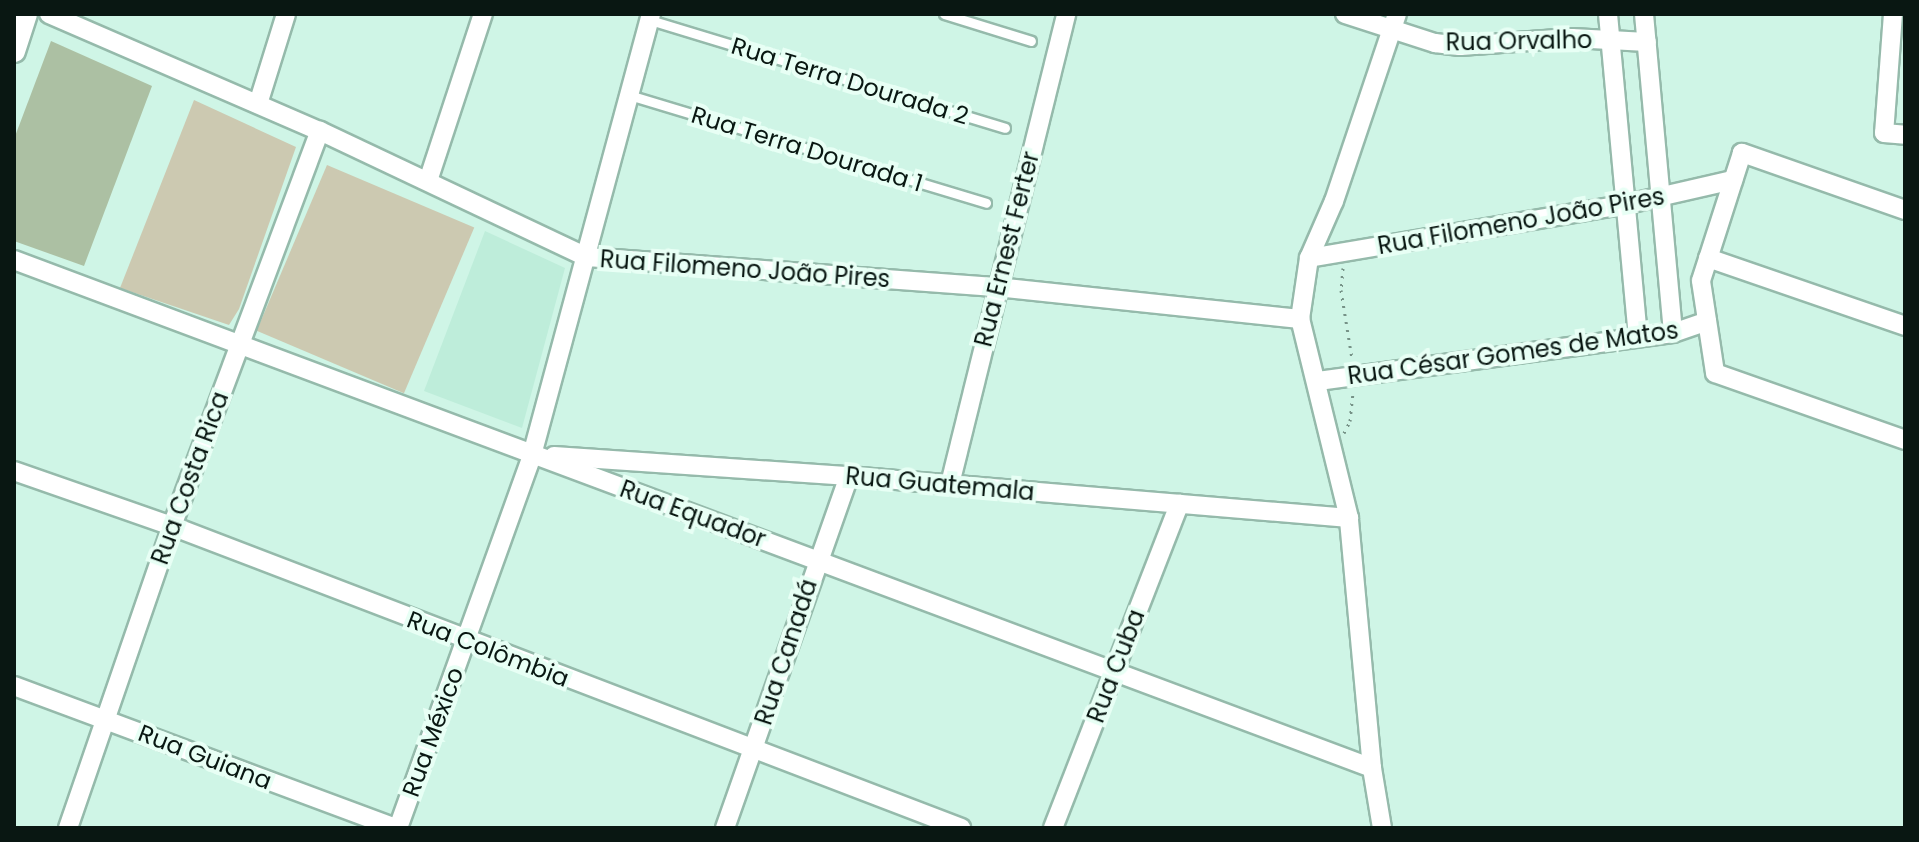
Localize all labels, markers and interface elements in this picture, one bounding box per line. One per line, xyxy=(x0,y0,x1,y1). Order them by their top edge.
street label: Rua Orvalho xyxy=(1445,25,1593,57)
street label: Rua Terra Dourada 2 xyxy=(728,31,972,131)
street label: Rua Terra Dourada 1 xyxy=(688,100,926,198)
street label: Rua Ernest Ferter xyxy=(969,148,1045,350)
street label: Rua Filomeno João Pires xyxy=(1375,182,1667,260)
street label: Rua Filomeno João Pires xyxy=(599,244,891,294)
street label: Rua César Gomes de Matos xyxy=(1346,316,1680,390)
street label: Rua Costa Rica xyxy=(145,388,235,568)
street label: Rua Guatemala xyxy=(844,461,1036,507)
street label: Rua Equador xyxy=(616,474,770,554)
street label: Rua Canadá xyxy=(749,576,823,728)
street label: Rua Colômbia xyxy=(403,605,573,693)
street label: Rua Cuba xyxy=(1081,605,1151,727)
street label: Rua México xyxy=(396,663,470,801)
street label: Rua Guiana xyxy=(134,718,276,796)

